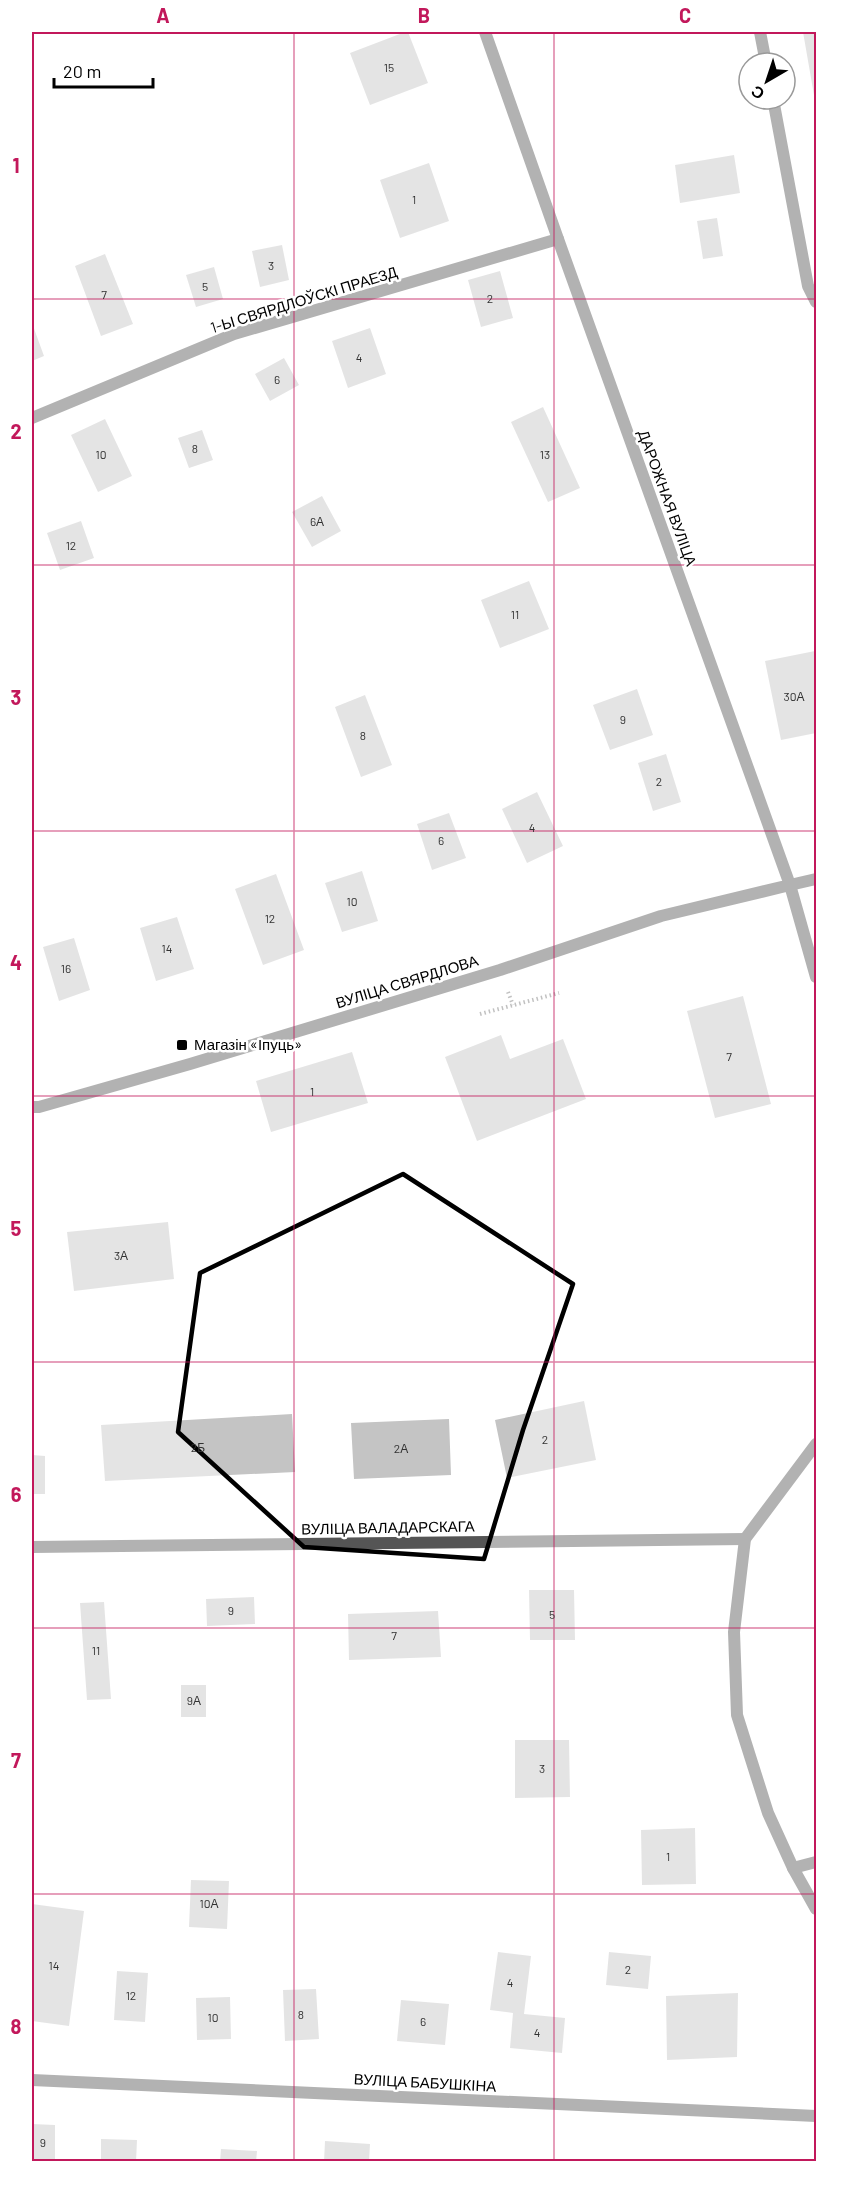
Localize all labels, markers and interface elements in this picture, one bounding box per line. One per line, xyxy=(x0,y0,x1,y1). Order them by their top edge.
text: A xyxy=(156,3,170,27)
text: B xyxy=(418,3,430,27)
text: C xyxy=(679,3,691,27)
scale bar xyxy=(54,51,153,89)
north arrow xyxy=(737,51,797,111)
text: 20 m xyxy=(63,60,101,82)
house number: 15 xyxy=(384,60,394,74)
text: С xyxy=(746,82,768,104)
text: 1 xyxy=(12,153,20,177)
house number: 1 xyxy=(412,192,416,206)
house number: 3 xyxy=(268,258,274,272)
street label: 1-Ы СВЯРДЛОЎСКІ ПРАЕЗД xyxy=(208,262,399,336)
house number: 5 xyxy=(202,279,208,293)
house number: 7 xyxy=(101,287,107,301)
house number: 2 xyxy=(487,291,493,305)
house number: 4 xyxy=(356,350,362,364)
house number: 6 xyxy=(274,372,280,386)
text: 2 xyxy=(10,419,22,443)
street label: ДАРОЖНАЯ ВУЛІЦА xyxy=(635,427,701,568)
house number: 8 xyxy=(192,441,198,455)
house number: 10 xyxy=(96,447,106,461)
house number: 13 xyxy=(540,447,550,461)
house number: 6А xyxy=(310,514,324,528)
house number: 12 xyxy=(66,538,76,552)
house number: 11 xyxy=(511,607,519,621)
text: 3 xyxy=(11,685,21,709)
house number: 30А xyxy=(784,689,804,703)
house number: 9 xyxy=(620,712,626,726)
house number: 8 xyxy=(360,728,366,742)
house number: 2 xyxy=(656,774,662,788)
house number: 4 xyxy=(529,820,535,834)
house number: 6 xyxy=(438,833,444,847)
house number: 10 xyxy=(347,894,357,908)
house number: 12 xyxy=(265,911,275,925)
house number: 14 xyxy=(162,941,172,955)
text: 4 xyxy=(10,950,22,974)
street label: ВУЛІЦА СВЯРДЛОВА xyxy=(333,951,480,1011)
house number: 16 xyxy=(61,961,71,975)
place label: Магазін «Іпуць» xyxy=(194,1035,302,1053)
marker: Магазін «Іпуць» xyxy=(175,1038,189,1052)
house number: 7 xyxy=(726,1049,732,1063)
house number: 1 xyxy=(310,1084,314,1098)
text: 5 xyxy=(11,1216,22,1240)
house number: 3А xyxy=(114,1248,128,1262)
house number: 2 xyxy=(542,1432,548,1446)
house number: 2Б xyxy=(191,1440,205,1454)
house number: 2А xyxy=(394,1441,408,1455)
text: 6 xyxy=(11,1482,22,1506)
street label: ВУЛІЦА ВАЛАДАРСКАГА xyxy=(301,1516,475,1538)
house number: 9 xyxy=(228,1603,234,1617)
house number: 5 xyxy=(549,1607,555,1621)
house number: 7 xyxy=(391,1628,397,1642)
house number: 11 xyxy=(92,1643,100,1657)
house number: 9А xyxy=(187,1693,201,1707)
text: 7 xyxy=(11,1748,21,1772)
house number: 3 xyxy=(539,1761,545,1775)
house number: 1 xyxy=(666,1849,670,1863)
house number: 10А xyxy=(200,1896,218,1910)
house number: 14 xyxy=(49,1958,59,1972)
house number: 2 xyxy=(625,1962,631,1976)
house number: 4 xyxy=(507,1975,513,1989)
house number: 12 xyxy=(126,1988,136,2002)
house number: 8 xyxy=(298,2007,304,2021)
house number: 10 xyxy=(208,2010,218,2024)
text: 8 xyxy=(11,2014,22,2038)
house number: 6 xyxy=(420,2014,426,2028)
house number: 4 xyxy=(534,2025,540,2039)
street label: ВУЛІЦА БАБУШКІНА xyxy=(353,2069,497,2095)
house number: 9 xyxy=(40,2135,46,2149)

